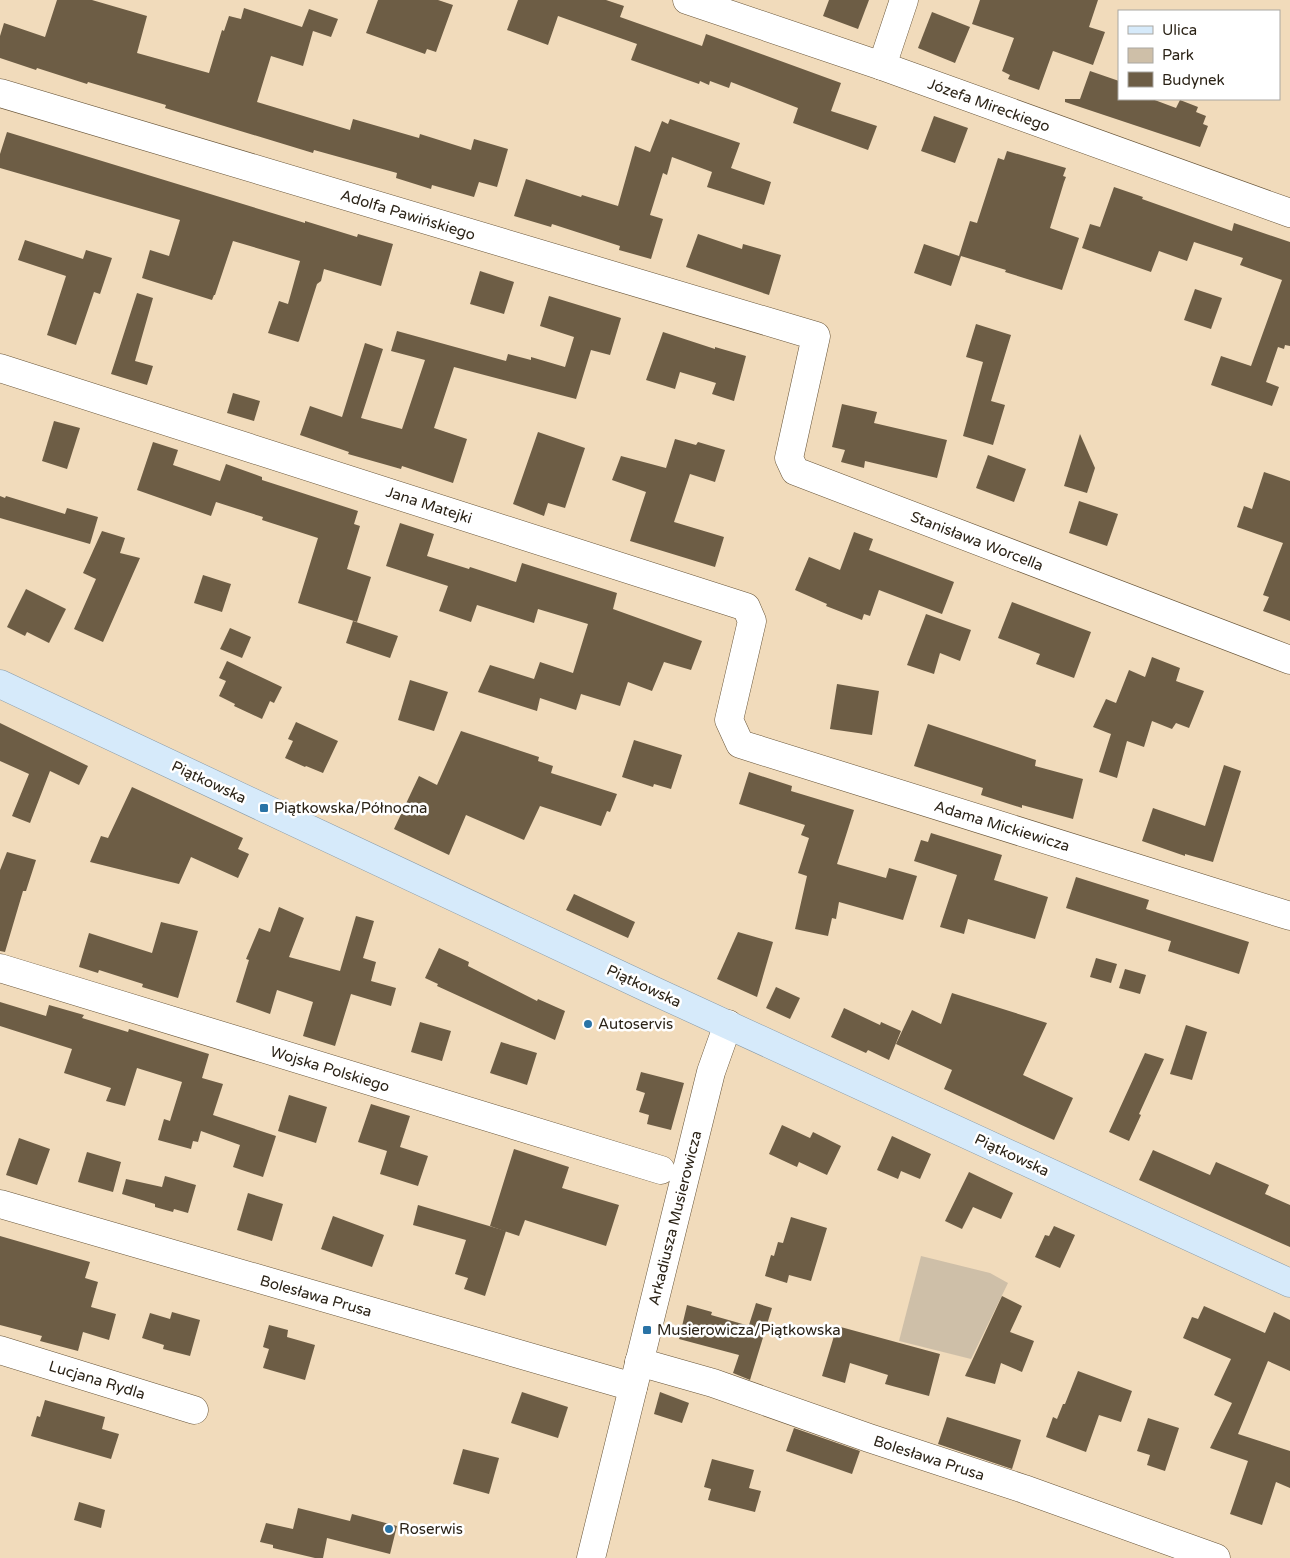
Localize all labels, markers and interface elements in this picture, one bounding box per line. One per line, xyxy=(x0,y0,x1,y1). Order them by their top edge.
legend xyxy=(1118,10,1280,100)
text: Ulica xyxy=(1162,21,1197,39)
text: Park xyxy=(1162,46,1194,64)
text: Budynek xyxy=(1162,71,1225,89)
street label: Józefa Mireckiego xyxy=(925,74,1053,136)
street label: Adolfa Pawińskiego xyxy=(338,186,478,244)
street label: Jana Matejki xyxy=(384,483,474,527)
street label: Stanisława Worcella xyxy=(908,507,1046,575)
street label: Piątkowska xyxy=(169,757,249,807)
street label: Adama Mickiewicza xyxy=(932,797,1072,855)
place label: Piątkowska/Północna xyxy=(274,799,427,817)
marker: Piątkowska/Północna xyxy=(258,802,270,814)
street label: Piątkowska xyxy=(604,961,684,1011)
place label: Autoservis xyxy=(598,1015,673,1033)
marker: Autoservis xyxy=(582,1018,594,1030)
street label: Wojska Polskiego xyxy=(268,1042,392,1096)
street label: Arkadiusza Musierowicza xyxy=(645,1129,705,1307)
street label: Piątkowska xyxy=(972,1130,1052,1180)
street label: Bolesława Prusa xyxy=(258,1271,374,1321)
place label: Musierowicza/Piątkowska xyxy=(657,1321,841,1339)
marker: Musierowicza/Piątkowska xyxy=(641,1324,653,1336)
street label: Lucjana Rydla xyxy=(47,1357,147,1403)
street label: Bolesława Prusa xyxy=(871,1432,987,1484)
place label: Roserwis xyxy=(399,1520,463,1538)
marker: Roserwis xyxy=(383,1523,395,1535)

